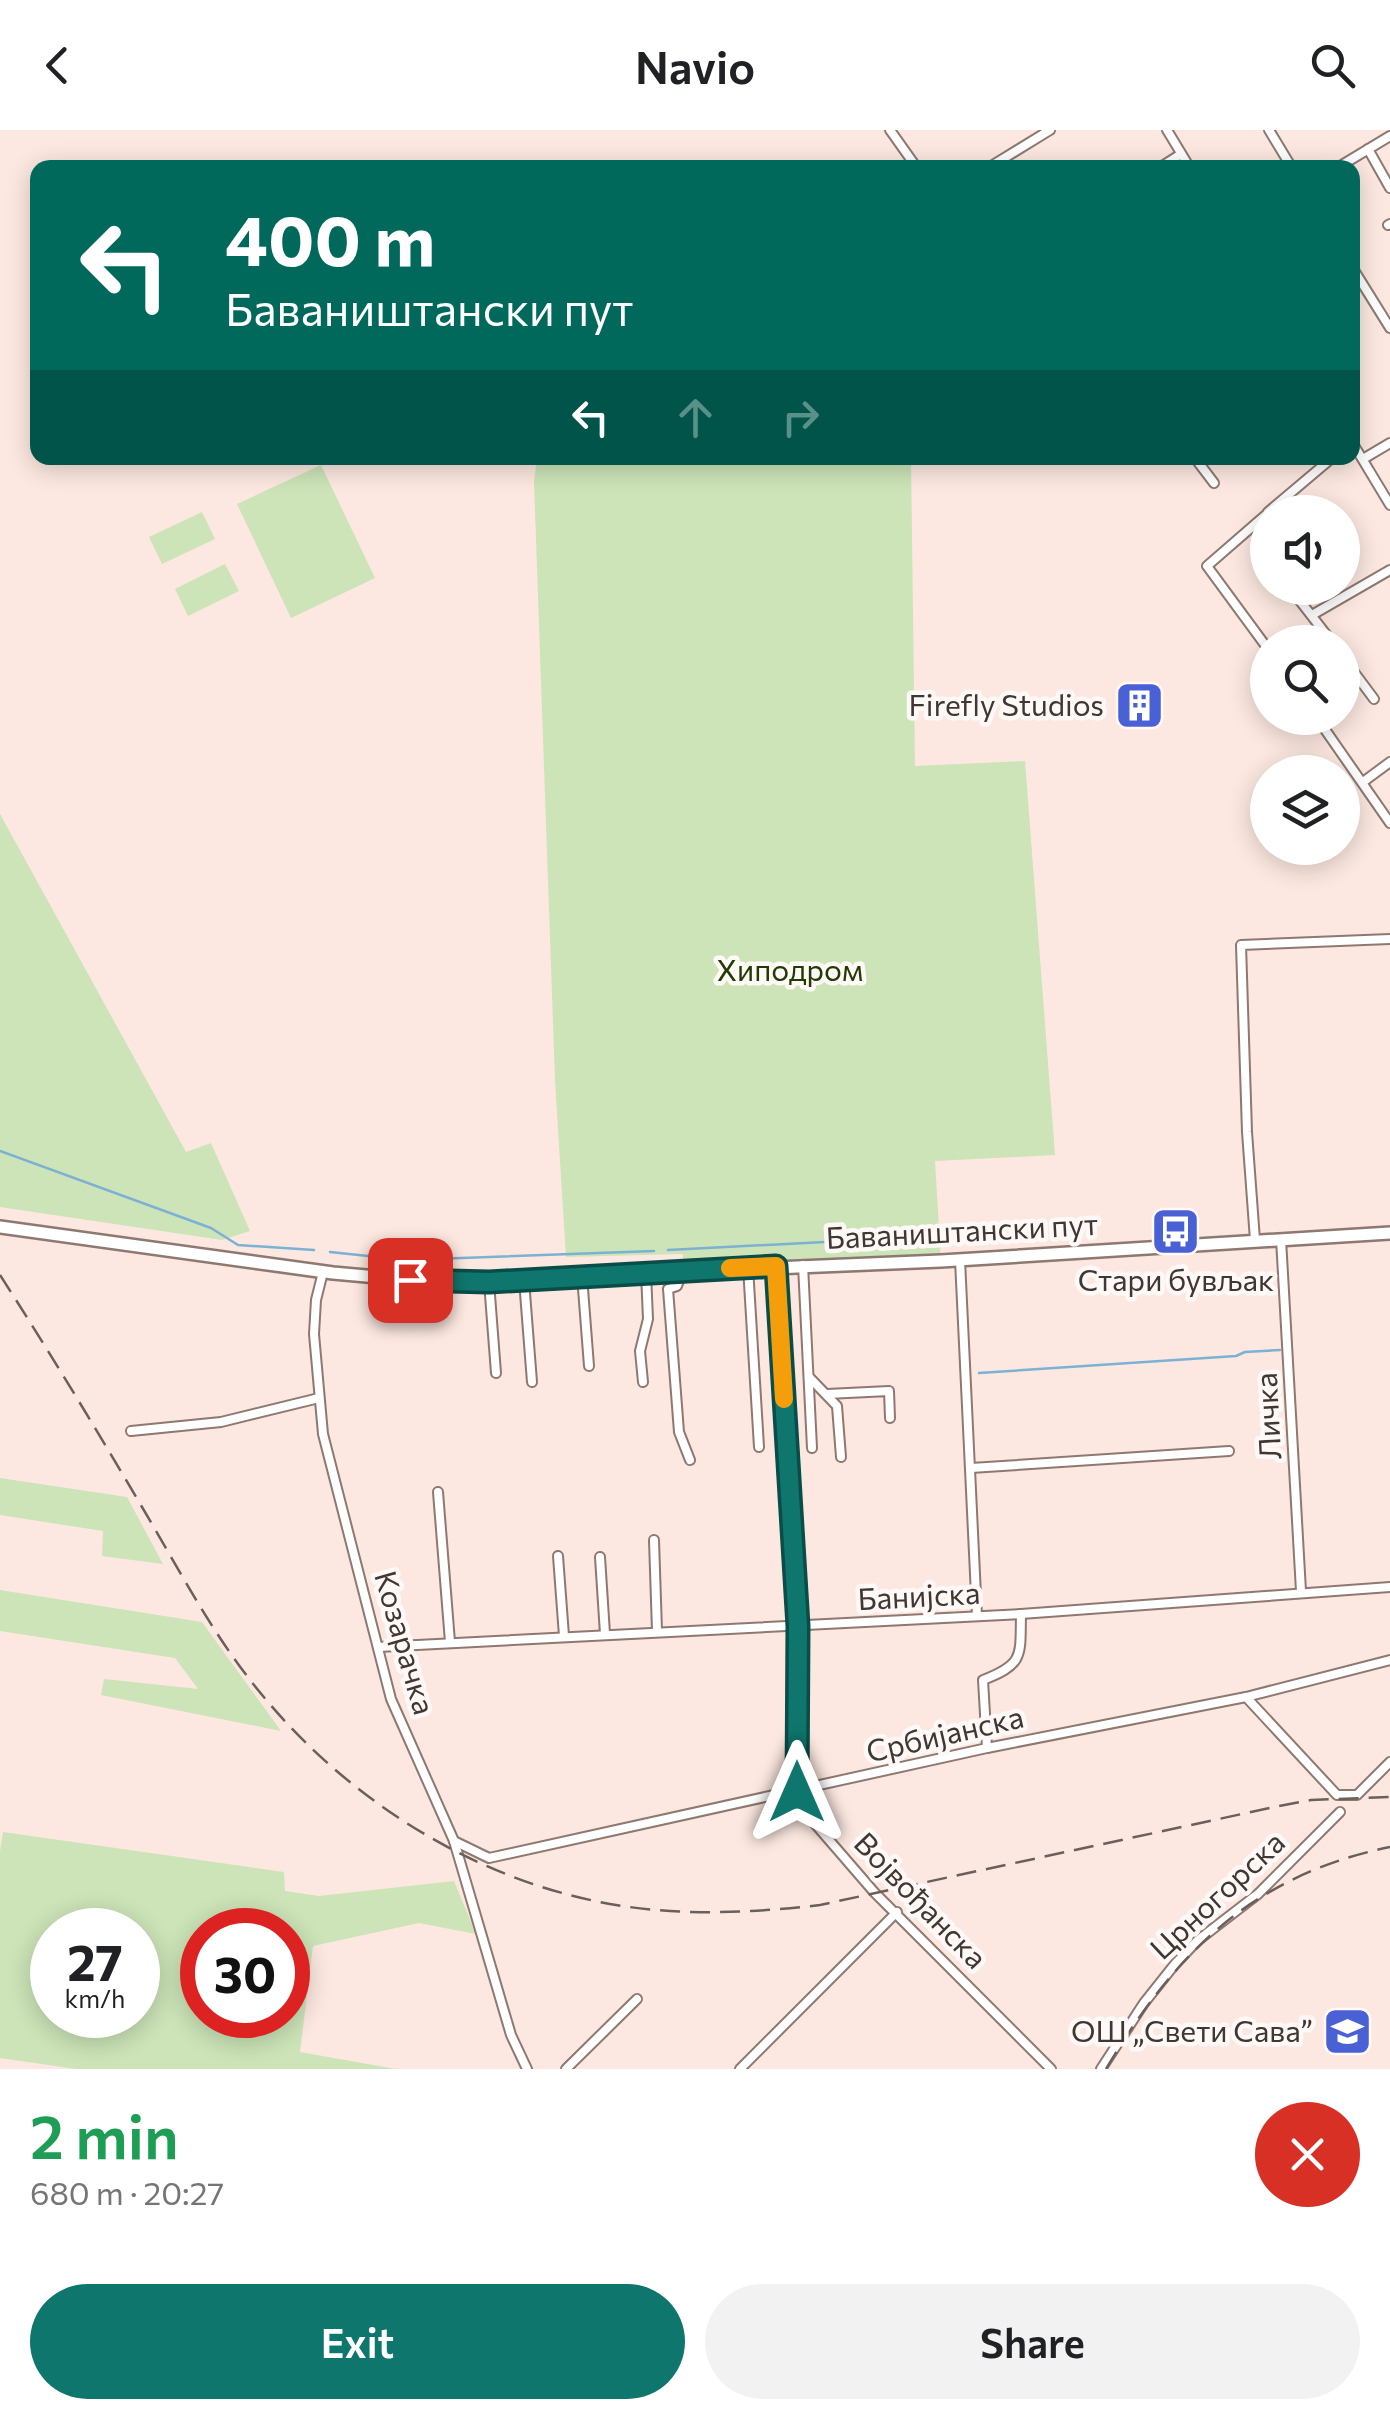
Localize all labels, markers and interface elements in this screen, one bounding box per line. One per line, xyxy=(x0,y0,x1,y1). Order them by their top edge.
icon: back xyxy=(30,38,85,93)
text: Navio xyxy=(635,38,755,93)
icon: search xyxy=(1305,38,1360,93)
text: 400 m xyxy=(225,195,435,280)
icon: left xyxy=(60,200,190,330)
text: Баваништански пут xyxy=(225,280,634,335)
icon: left xyxy=(563,390,618,445)
icon: ahead xyxy=(668,390,723,445)
icon: right xyxy=(773,390,828,445)
map controls xyxy=(1250,495,1360,865)
button: sound xyxy=(1250,495,1360,605)
button: search xyxy=(1250,625,1360,735)
building icon: Firefly Studios xyxy=(1113,680,1165,732)
place label: Firefly Studios xyxy=(909,685,1104,722)
button: layers xyxy=(1250,755,1360,865)
park label: Хиподром xyxy=(717,950,863,987)
street label: Баваништански пут xyxy=(825,1204,1099,1255)
bus stop icon: Стари бувљак xyxy=(1150,1206,1202,1258)
pin xyxy=(368,1238,453,1323)
icon: arrive xyxy=(383,1253,438,1308)
place label: Стари бувљак xyxy=(1078,1260,1274,1297)
street label: Личка xyxy=(1246,1372,1287,1461)
street label: Козарачка xyxy=(368,1566,445,1718)
street label: Банијска xyxy=(857,1573,981,1616)
street label: Србијанска xyxy=(862,1697,1027,1769)
position arrow xyxy=(745,1740,849,1844)
street label: Црногорска xyxy=(1141,1823,1291,1966)
street label: Војвођанска xyxy=(848,1824,996,1975)
speed limit sign: 30 xyxy=(180,1908,310,2038)
text: 27 xyxy=(67,1930,123,1991)
text: km/h xyxy=(65,1983,125,2013)
school or university icon: ОШ „Свети Сава” xyxy=(1322,2006,1374,2058)
place label: ОШ „Свети Сава” xyxy=(1071,2011,1313,2048)
text: 2 min xyxy=(30,2098,179,2171)
button: close xyxy=(1255,2102,1360,2207)
text: 680 m · 20:27 xyxy=(30,2172,224,2212)
button: Exit xyxy=(30,2284,685,2399)
button: Share xyxy=(705,2284,1360,2399)

